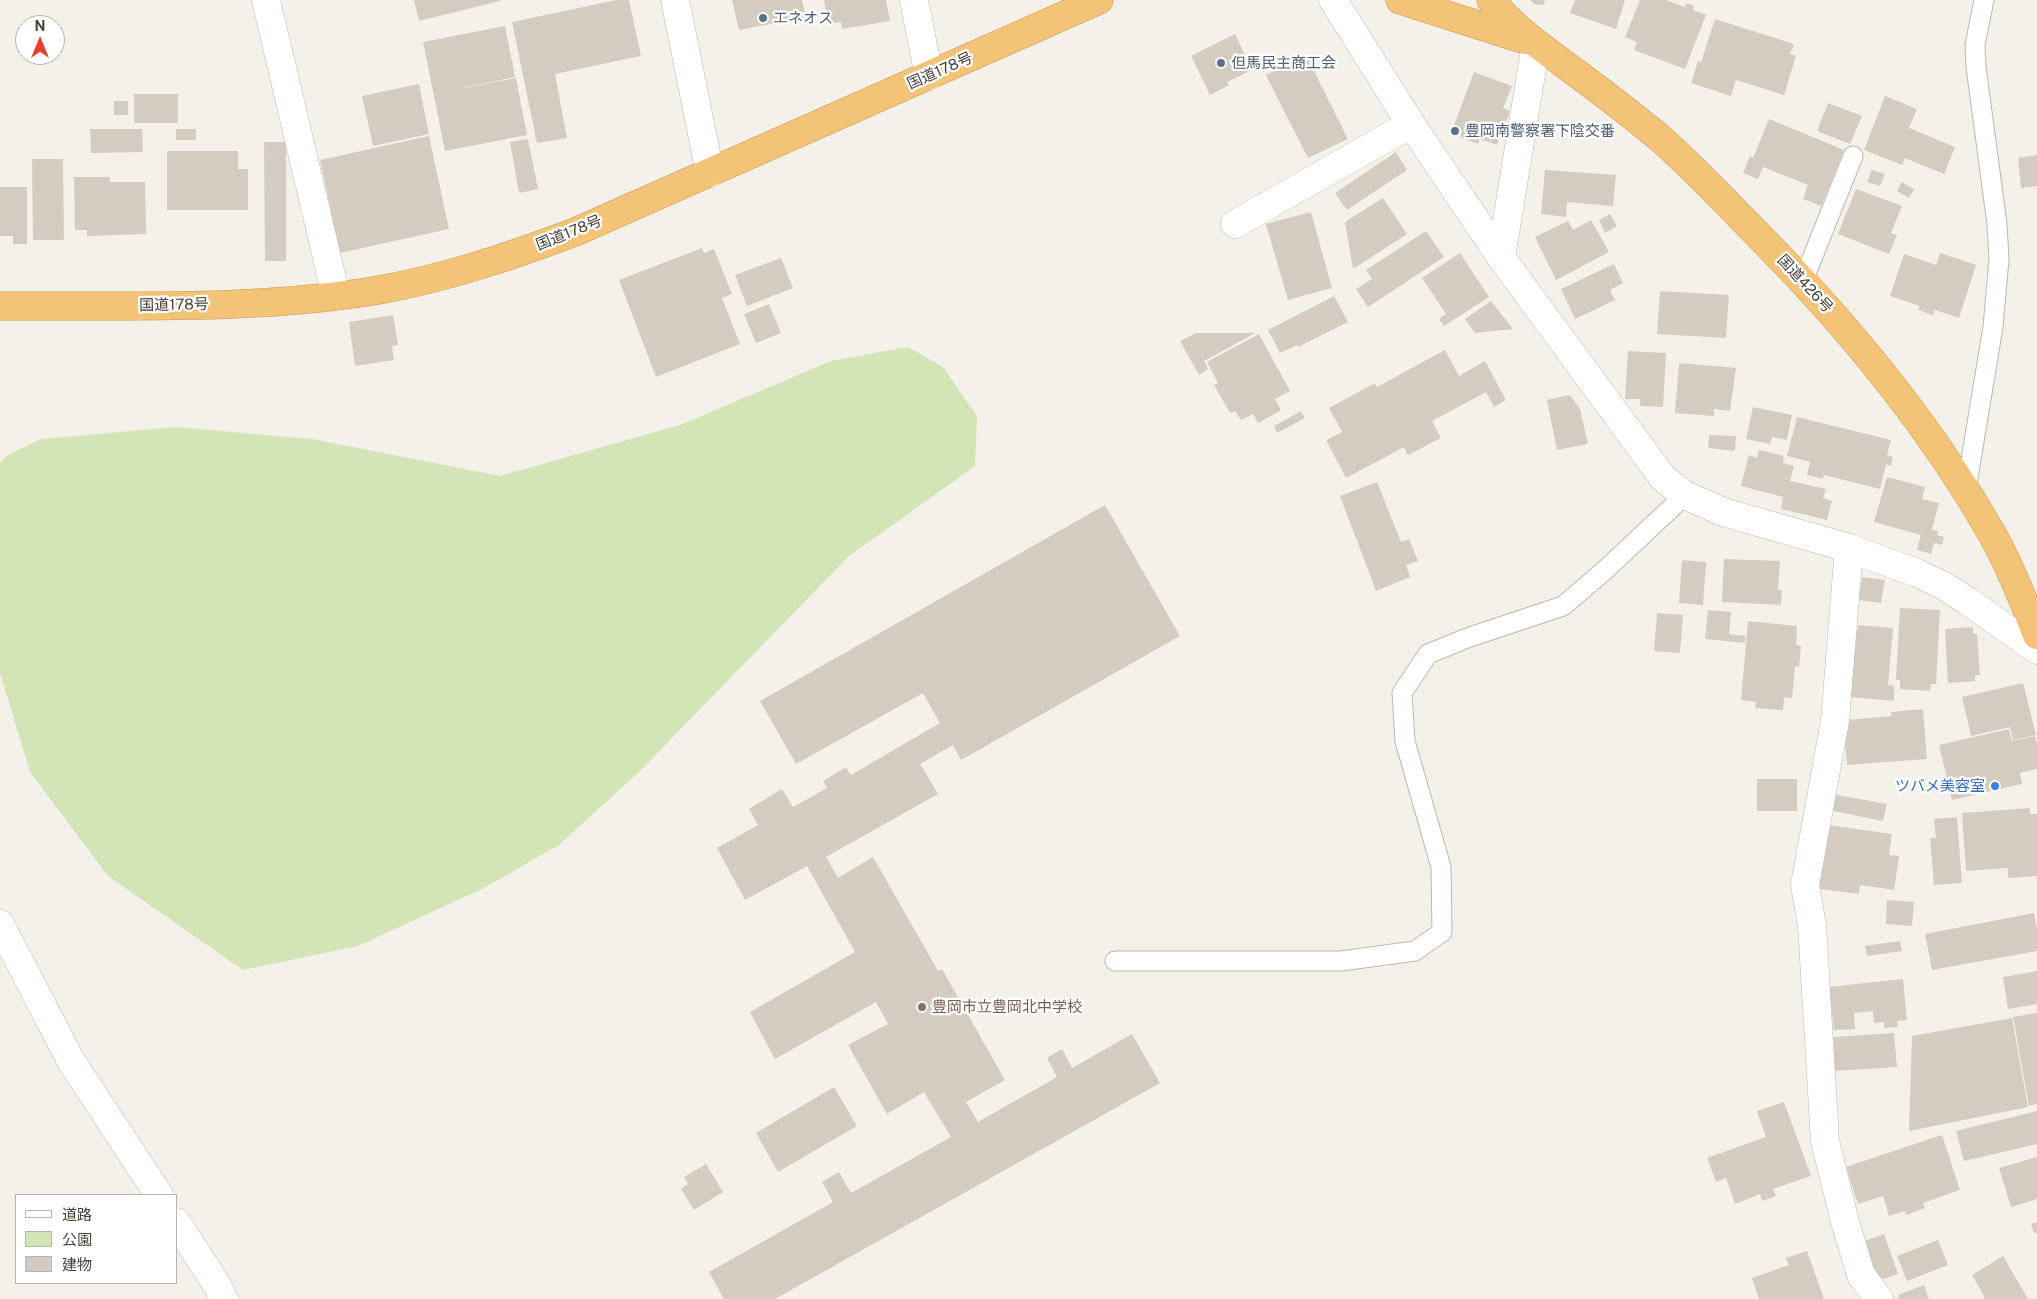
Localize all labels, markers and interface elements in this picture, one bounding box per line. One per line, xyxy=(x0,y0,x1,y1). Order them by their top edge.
place label: エネオス xyxy=(773,9,833,27)
marker: エネオス xyxy=(757,12,769,24)
north arrow xyxy=(15,15,65,65)
text: N xyxy=(35,18,45,34)
street label: 国道178号 xyxy=(905,49,975,93)
place label: 但馬民主商工会 xyxy=(1231,54,1336,72)
marker: 但馬民主商工会 xyxy=(1215,57,1227,69)
place label: 豊岡南警察署下陰交番 xyxy=(1465,122,1615,140)
marker: 豊岡南警察署下陰交番 xyxy=(1449,125,1461,137)
street label: 国道178号 xyxy=(533,212,605,254)
street label: 国道426号 xyxy=(1774,251,1836,317)
street label: 国道178号 xyxy=(139,295,209,315)
place label: ツバメ美容室 xyxy=(1895,777,1985,795)
marker: ツバメ美容室 xyxy=(1989,780,2001,792)
place label: 豊岡市立豊岡北中学校 xyxy=(932,998,1082,1016)
marker: 豊岡市立豊岡北中学校 xyxy=(916,1001,928,1013)
legend xyxy=(15,1194,178,1284)
text: 道路 xyxy=(62,1206,92,1223)
text: 公園 xyxy=(62,1231,92,1248)
text: 建物 xyxy=(62,1256,92,1273)

